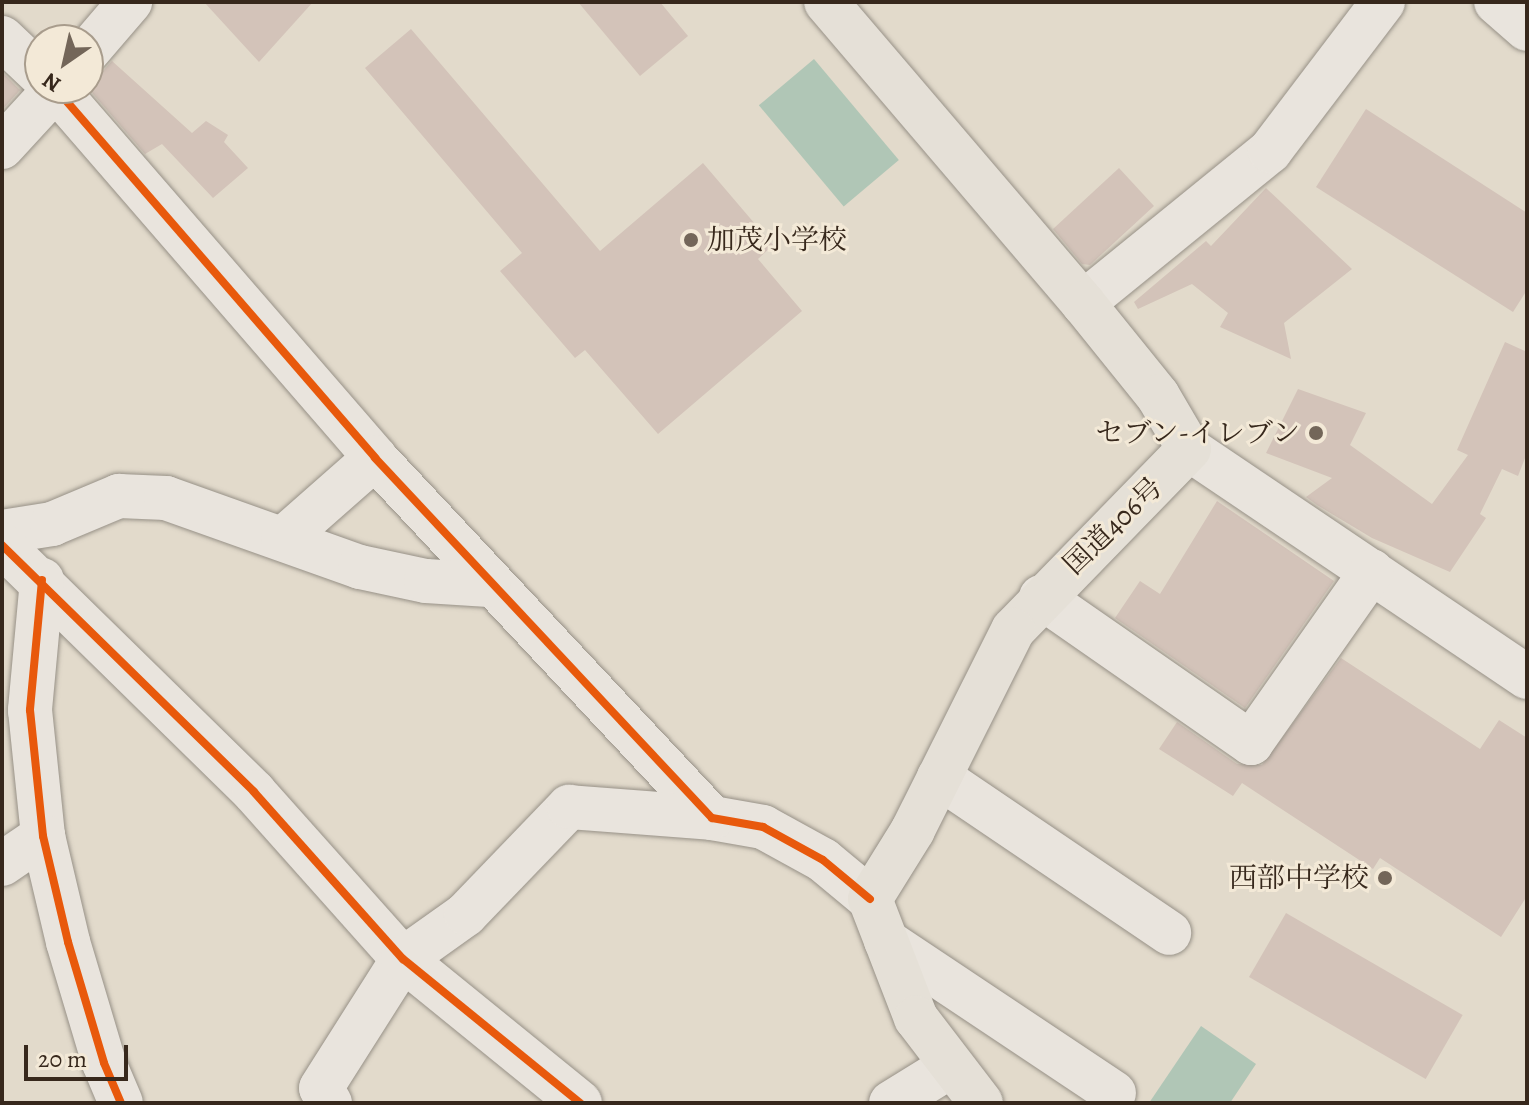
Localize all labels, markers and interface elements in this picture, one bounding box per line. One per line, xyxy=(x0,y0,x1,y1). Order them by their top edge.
north arrow xyxy=(24,24,104,104)
text: N xyxy=(37,65,67,99)
place label: 加茂小学校 xyxy=(707,223,847,257)
marker: 加茂小学校 xyxy=(682,231,700,249)
place label: セブン-イレブン xyxy=(1093,416,1300,450)
marker: セブン-イレブン xyxy=(1307,424,1325,442)
street label: 国道406号 xyxy=(1057,471,1169,581)
place label: 西部中学校 xyxy=(1229,861,1369,895)
marker: 西部中学校 xyxy=(1376,869,1394,887)
scale bar xyxy=(28,1029,132,1079)
text: 20 m xyxy=(38,1043,87,1075)

